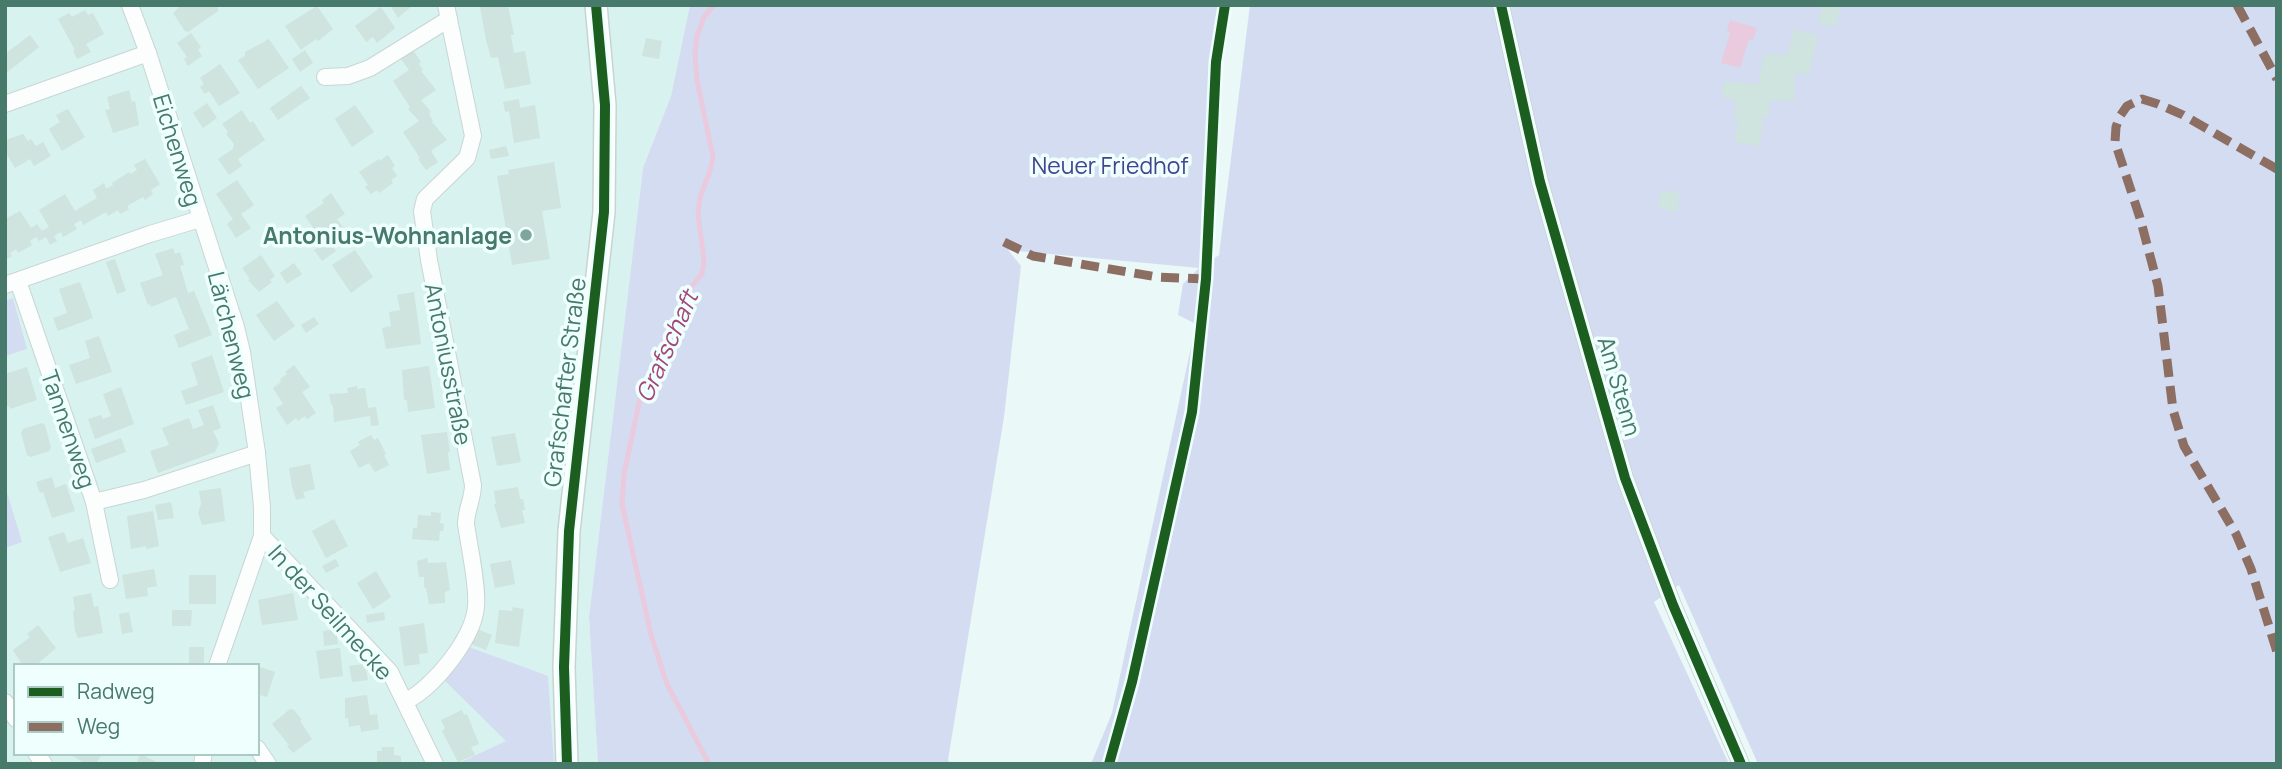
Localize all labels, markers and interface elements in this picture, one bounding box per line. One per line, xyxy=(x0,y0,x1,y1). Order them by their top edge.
street label: Eichenweg xyxy=(146,90,210,210)
park label: Neuer Friedhof xyxy=(1032,149,1188,181)
place label: Antonius-Wohnanlage xyxy=(263,219,512,251)
marker: Antonius-Wohnanlage xyxy=(518,227,534,243)
street label: Lärchenweg xyxy=(201,268,263,402)
street label: Grafschafter Straße xyxy=(535,275,593,489)
street label: Antoniusstraße xyxy=(418,280,480,448)
water label: Grafschaft xyxy=(627,283,706,407)
street label: Am Stenn xyxy=(1591,333,1649,439)
street label: Tannenweg xyxy=(34,366,104,492)
street label: In der Seilmecke xyxy=(262,537,400,687)
legend xyxy=(14,664,259,755)
text: Radweg xyxy=(77,677,155,705)
text: Weg xyxy=(77,712,120,740)

